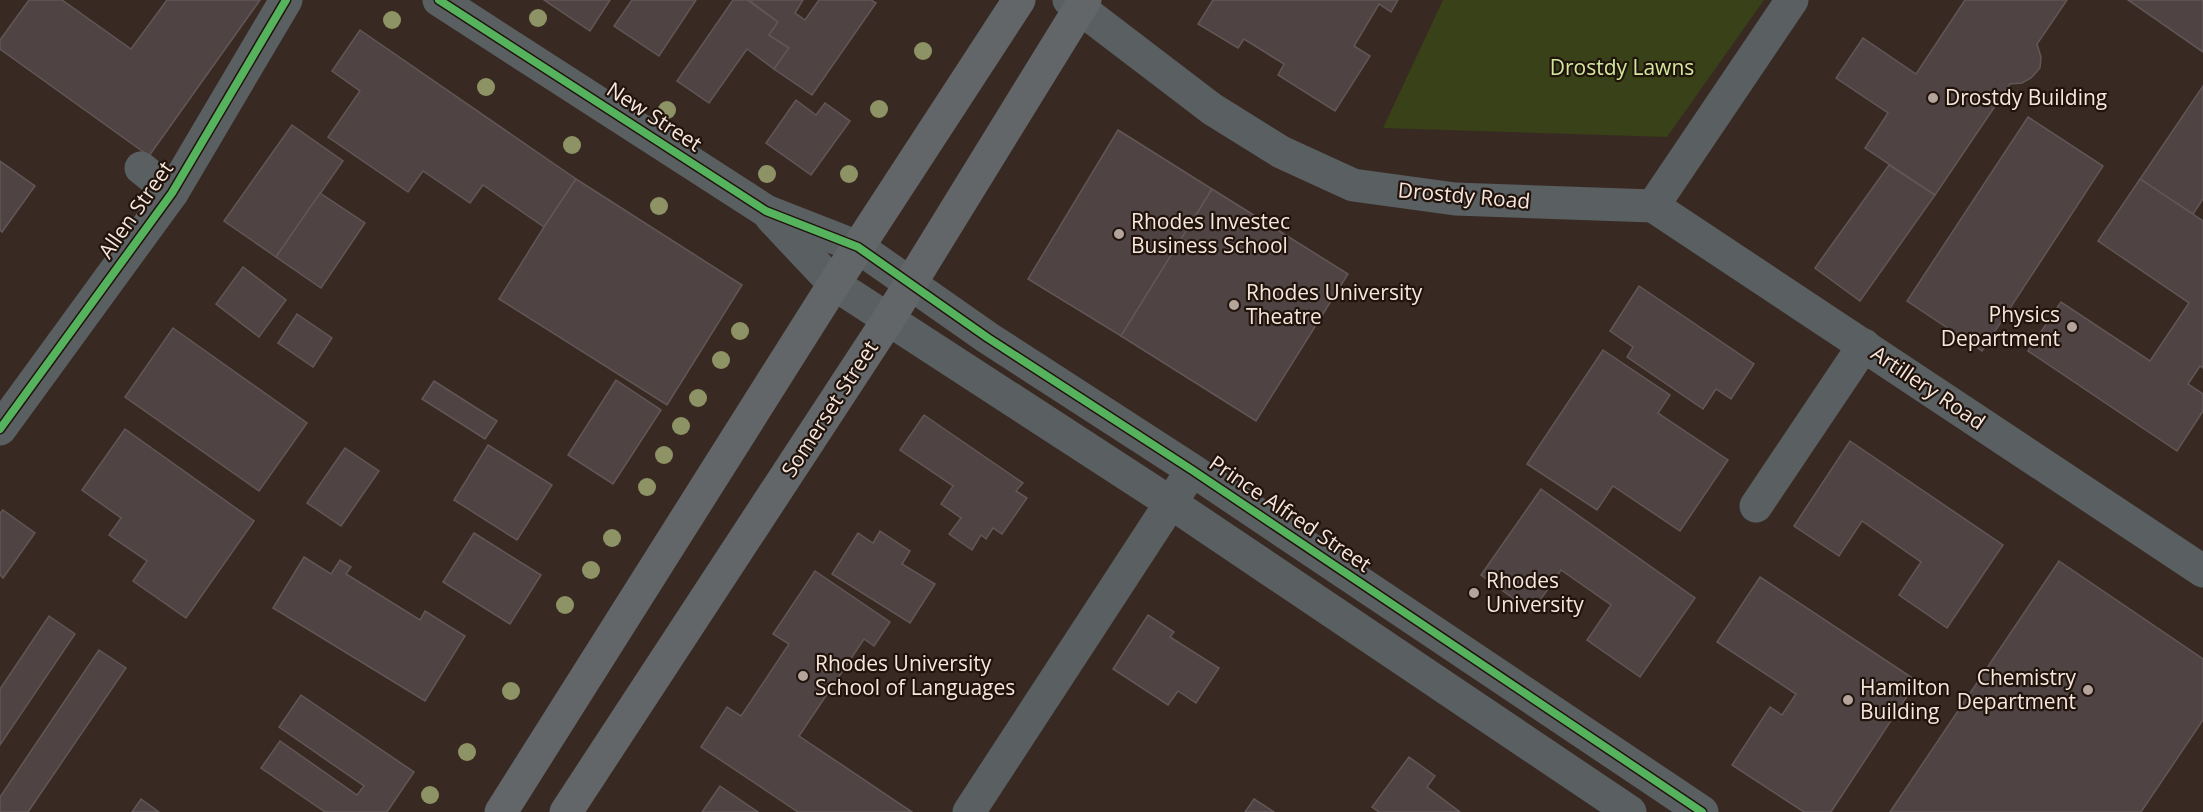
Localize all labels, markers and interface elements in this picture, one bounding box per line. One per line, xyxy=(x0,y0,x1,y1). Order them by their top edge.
park label: Drostdy Lawns xyxy=(1550,53,1694,81)
street label: New Street xyxy=(602,75,707,157)
place label: Drostdy Building xyxy=(1945,83,2107,111)
marker: Drostdy Building xyxy=(1926,91,1940,105)
street label: Allen Street xyxy=(91,155,179,264)
street label: Drostdy Road xyxy=(1397,175,1531,215)
place label: Rhodes Investec Business School xyxy=(1131,207,1290,259)
marker: Rhodes Investec Business School xyxy=(1112,227,1126,241)
place label: Rhodes University Theatre xyxy=(1246,278,1423,330)
marker: Rhodes University Theatre xyxy=(1227,298,1241,312)
place label: Physics Department xyxy=(1941,300,2060,352)
marker: Physics Department xyxy=(2065,320,2079,334)
street label: Somerset Street xyxy=(775,335,884,482)
street label: Artillery Road xyxy=(1866,339,1991,436)
street label: Prince Alfred Street xyxy=(1204,449,1377,578)
place label: Rhodes University xyxy=(1486,566,1584,618)
marker: Rhodes University xyxy=(1467,586,1481,600)
place label: Rhodes University School of Languages xyxy=(815,649,1015,701)
place label: Chemistry Department xyxy=(1957,663,2076,715)
marker: Rhodes University School of Languages xyxy=(796,669,810,683)
place label: Hamilton Building xyxy=(1860,673,1950,725)
marker: Chemistry Department xyxy=(2081,683,2095,697)
marker: Hamilton Building xyxy=(1841,693,1855,707)

